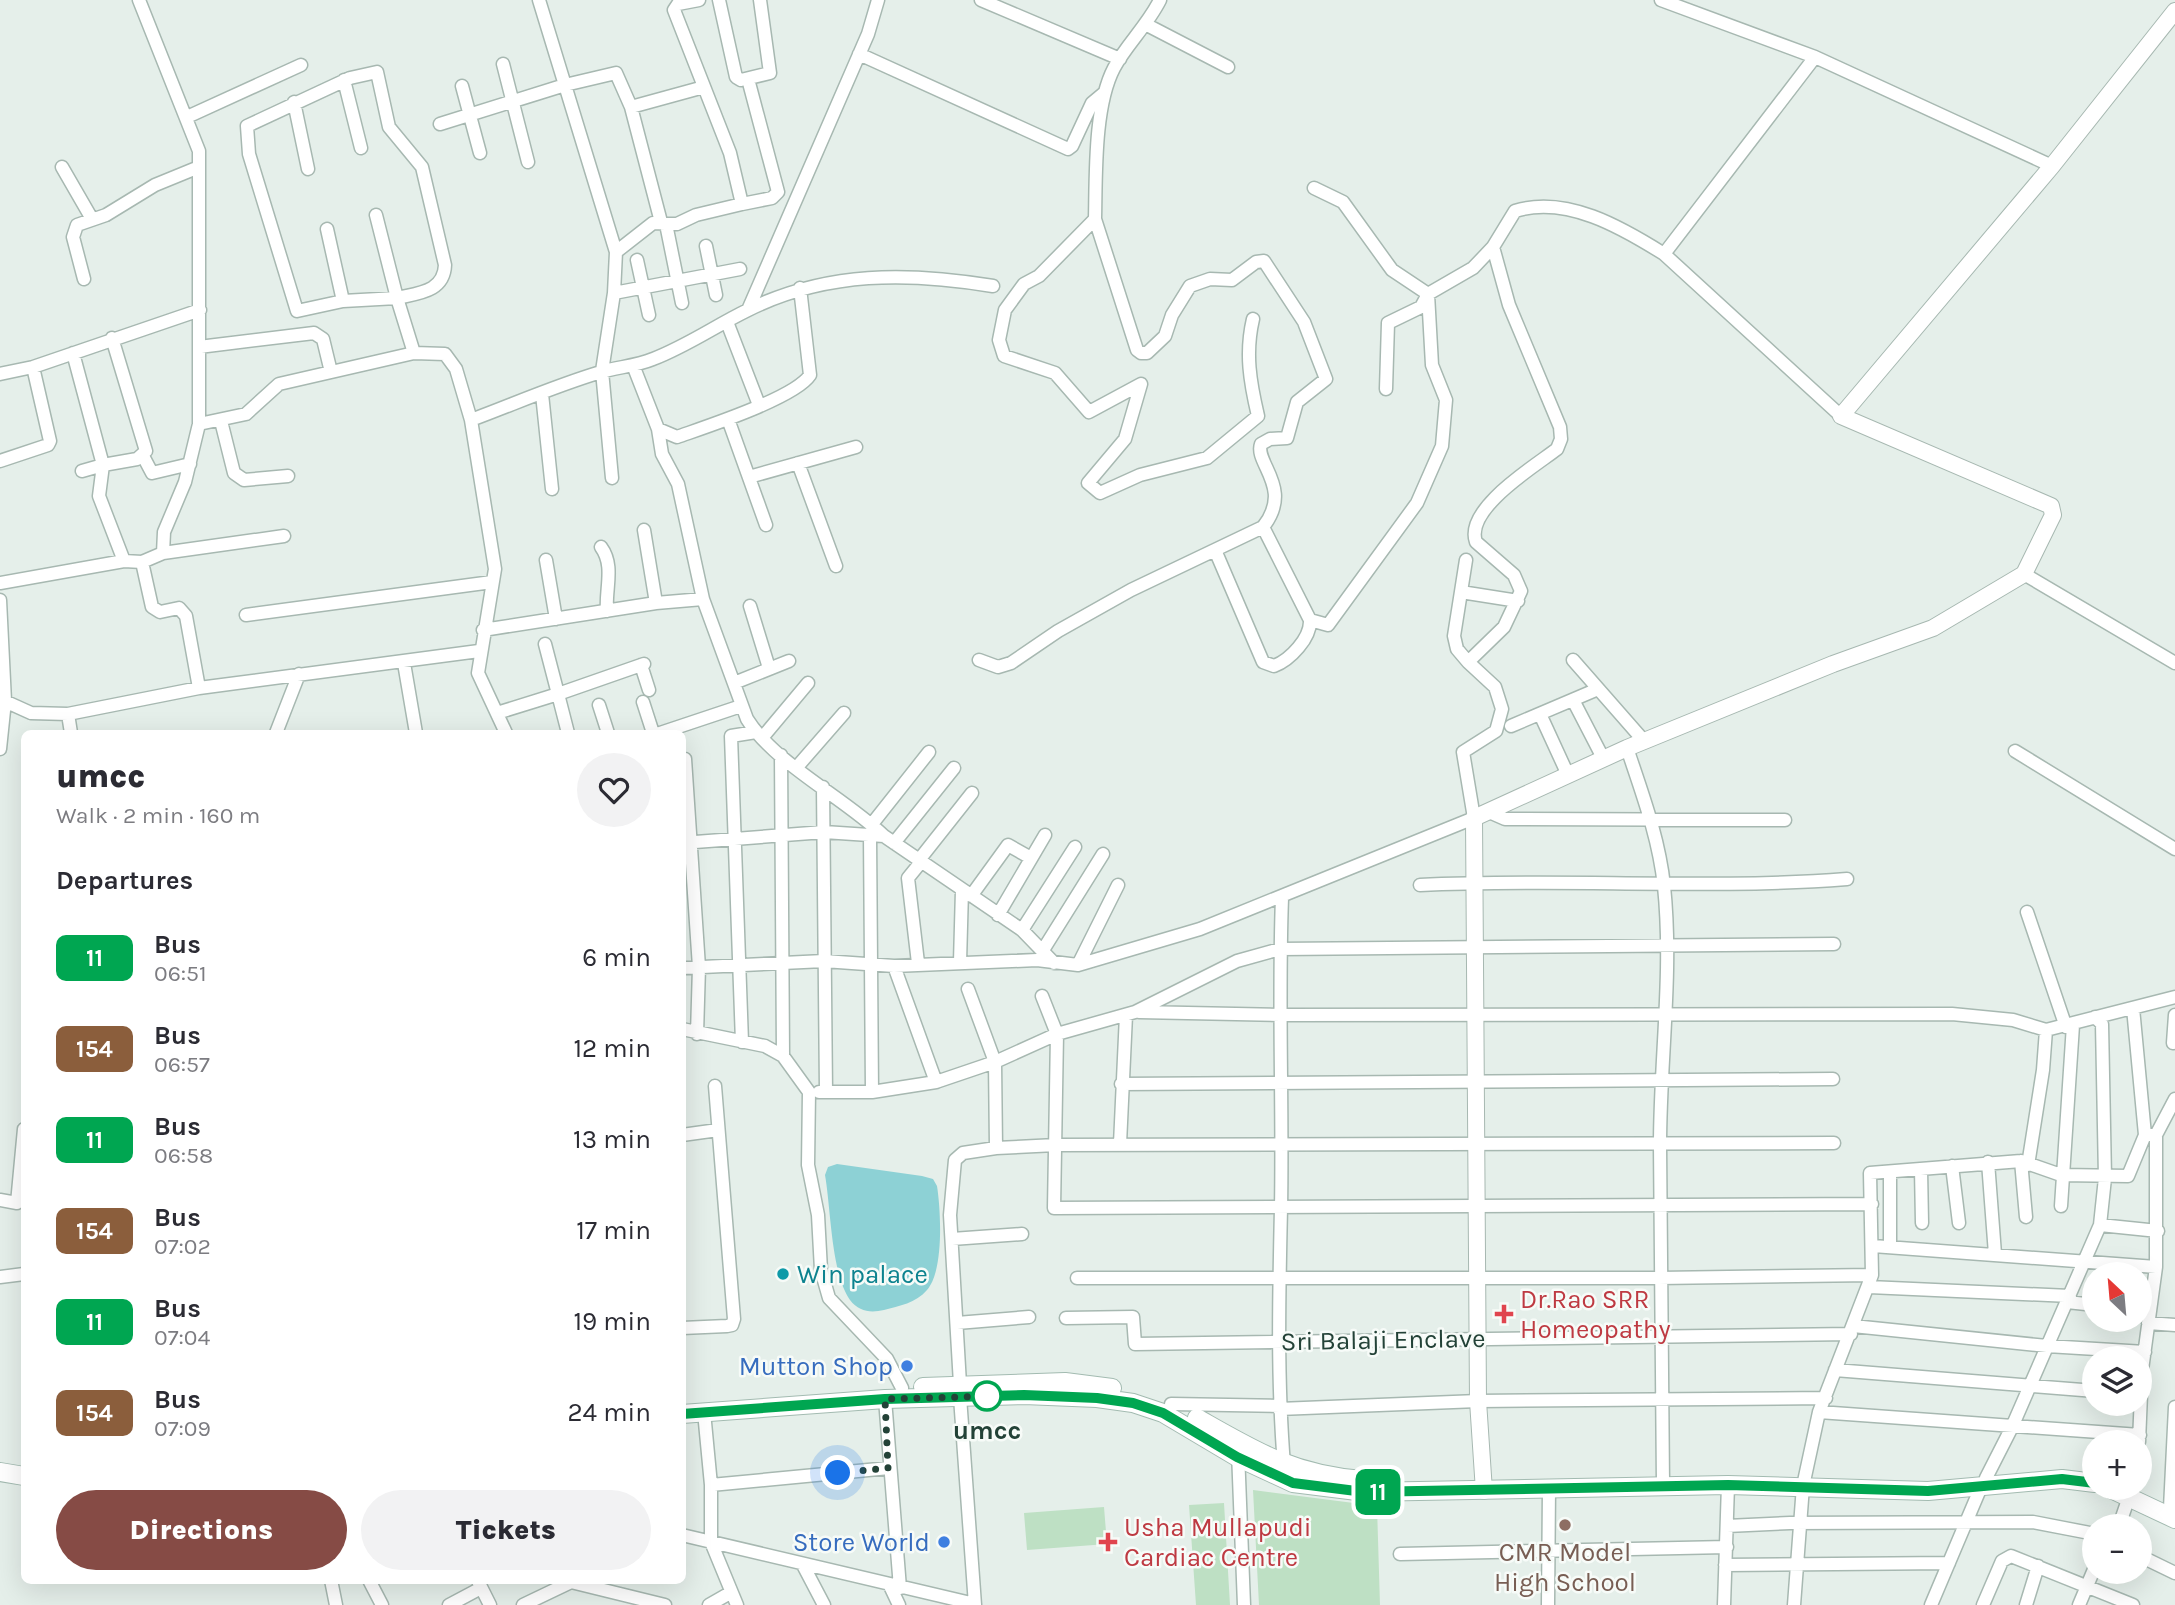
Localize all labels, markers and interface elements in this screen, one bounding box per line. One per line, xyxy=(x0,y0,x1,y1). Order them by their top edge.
button: heart xyxy=(577,753,651,827)
text: umcc xyxy=(56,757,145,795)
text: Walk · 2 min · 160 m xyxy=(56,802,260,829)
text: Departures xyxy=(56,865,193,896)
text: Bus xyxy=(154,929,201,960)
text: 6 min xyxy=(582,942,651,973)
text: 11 xyxy=(86,944,103,972)
text: 06:51 xyxy=(154,960,207,987)
text: Bus xyxy=(154,1020,201,1051)
text: 12 min xyxy=(573,1033,651,1064)
text: 154 xyxy=(76,1035,113,1063)
text: 06:57 xyxy=(154,1051,210,1078)
text: Bus xyxy=(154,1111,201,1142)
text: 13 min xyxy=(573,1124,651,1155)
text: 11 xyxy=(86,1126,103,1154)
text: 06:58 xyxy=(154,1142,213,1169)
text: Bus xyxy=(154,1202,201,1233)
text: 17 min xyxy=(576,1215,651,1246)
text: 154 xyxy=(76,1217,113,1245)
text: 07:02 xyxy=(154,1233,211,1260)
place label: Win palace xyxy=(797,1259,928,1290)
north arrow xyxy=(2082,1262,2152,1332)
map controls xyxy=(2082,1262,2152,1584)
marker: Win palace xyxy=(775,1266,791,1282)
place label: Dr.Rao SRR Homeopathy xyxy=(1520,1284,1671,1345)
text: Bus xyxy=(154,1293,201,1324)
marker: Dr.Rao SRR Homeopathy xyxy=(1494,1304,1514,1324)
text: 19 min xyxy=(573,1306,651,1337)
text: 11 xyxy=(86,1308,103,1336)
street label: Sri Balaji Enclave xyxy=(1280,1323,1486,1357)
text: 07:04 xyxy=(154,1324,210,1351)
button: layers xyxy=(2082,1346,2152,1416)
place label: Mutton Shop xyxy=(739,1351,893,1382)
marker: Mutton Shop xyxy=(899,1358,915,1374)
marker: umcc xyxy=(972,1381,1002,1411)
text: Bus xyxy=(154,1384,201,1415)
text: 24 min xyxy=(567,1397,651,1428)
text: 154 xyxy=(76,1399,113,1427)
text: 07:09 xyxy=(154,1415,211,1442)
place label: umcc xyxy=(953,1415,1021,1446)
button: + xyxy=(2082,1430,2152,1500)
your location xyxy=(820,1455,855,1490)
line badge: 11 xyxy=(1346,1469,1410,1515)
text: 11 xyxy=(1369,1478,1387,1506)
button: Directions xyxy=(56,1490,347,1570)
button: Tickets xyxy=(361,1490,651,1570)
place label: Usha Mullapudi Cardiac Centre xyxy=(1124,1512,1312,1573)
button: − xyxy=(2082,1514,2152,1584)
marker: CMR Model High School xyxy=(1557,1517,1573,1533)
place label: Store World xyxy=(793,1527,930,1558)
marker: Usha Mullapudi Cardiac Centre xyxy=(1098,1532,1118,1552)
marker: Store World xyxy=(936,1534,952,1550)
place label: CMR Model High School xyxy=(1494,1537,1636,1598)

